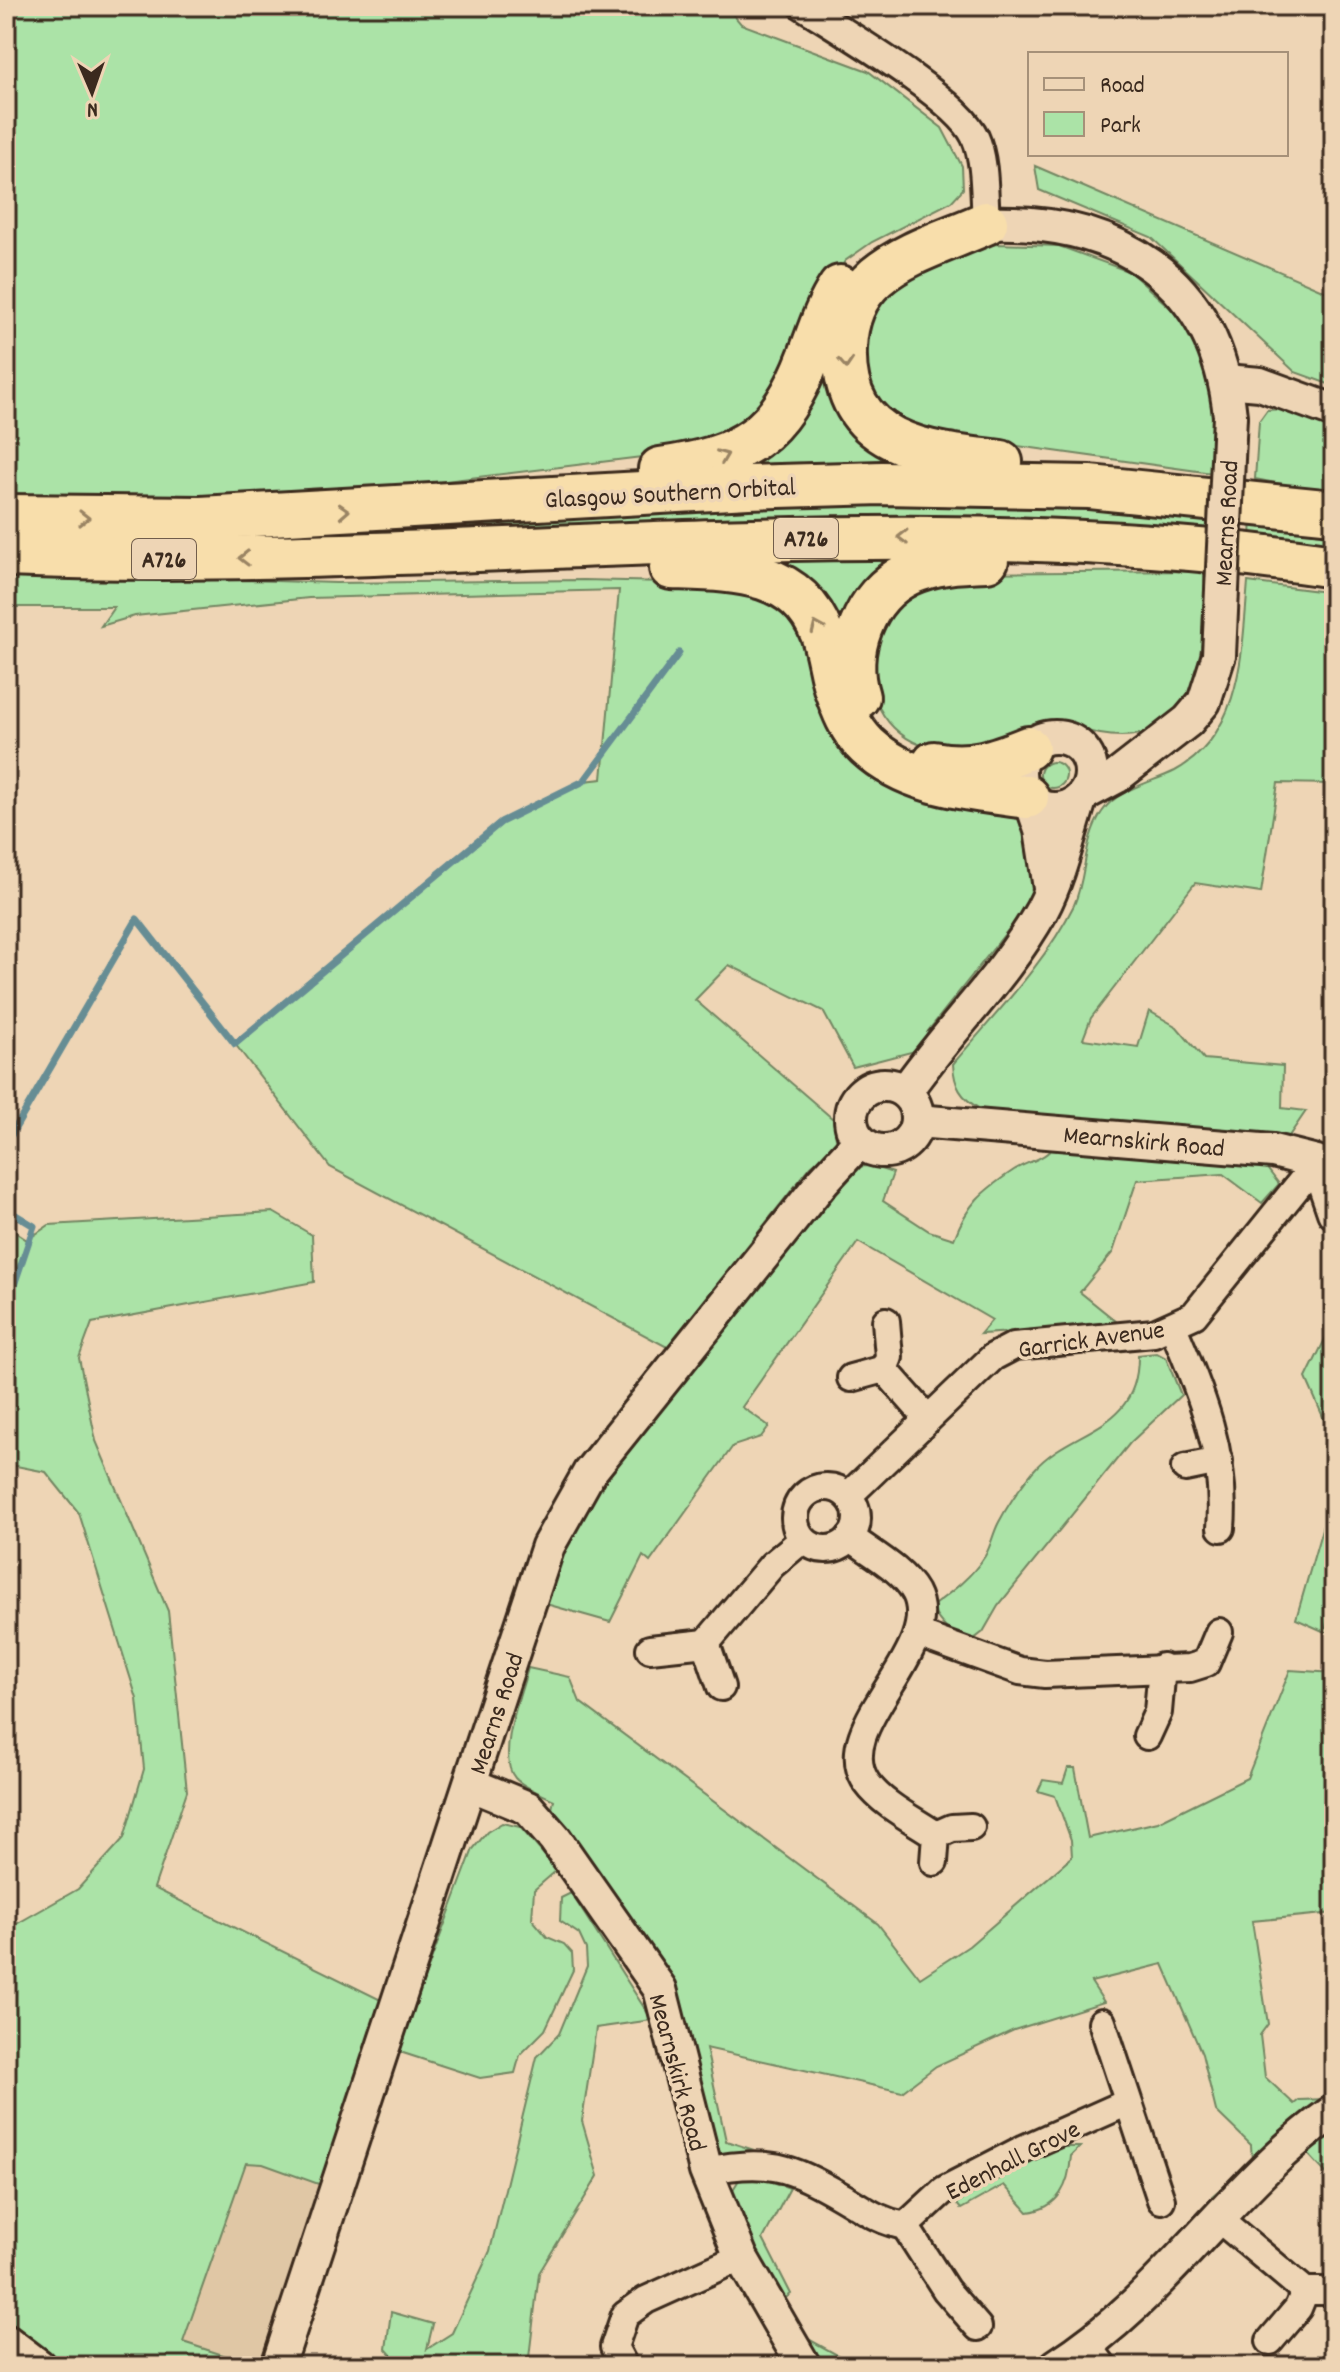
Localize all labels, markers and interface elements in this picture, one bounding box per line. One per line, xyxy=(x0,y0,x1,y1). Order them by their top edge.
north arrow xyxy=(52,52,132,132)
legend xyxy=(1028,52,1288,156)
text: Road xyxy=(1100,70,1145,104)
text: N xyxy=(86,93,99,124)
text: Park xyxy=(1100,110,1141,144)
one-way arrow xyxy=(837,357,854,370)
one-way arrow xyxy=(715,449,729,465)
street label: Mearns Road xyxy=(1207,459,1250,587)
street label: Glasgow Southern Orbital xyxy=(544,470,797,521)
one-way arrow xyxy=(338,502,351,519)
one-way arrow xyxy=(78,509,91,527)
road number: A726 xyxy=(774,518,838,558)
one-way arrow xyxy=(896,528,909,546)
road number: A726 xyxy=(132,539,196,579)
one-way arrow xyxy=(237,549,250,567)
one-way arrow xyxy=(811,621,827,635)
street label: Mearnskirk Road xyxy=(1061,1118,1226,1169)
street label: Garrick Avenue xyxy=(1016,1313,1167,1370)
street label: Mearns Road xyxy=(461,1648,535,1780)
street label: Mearnskirk Road xyxy=(637,1990,714,2156)
street label: Edenhall Grove xyxy=(940,2112,1087,2212)

